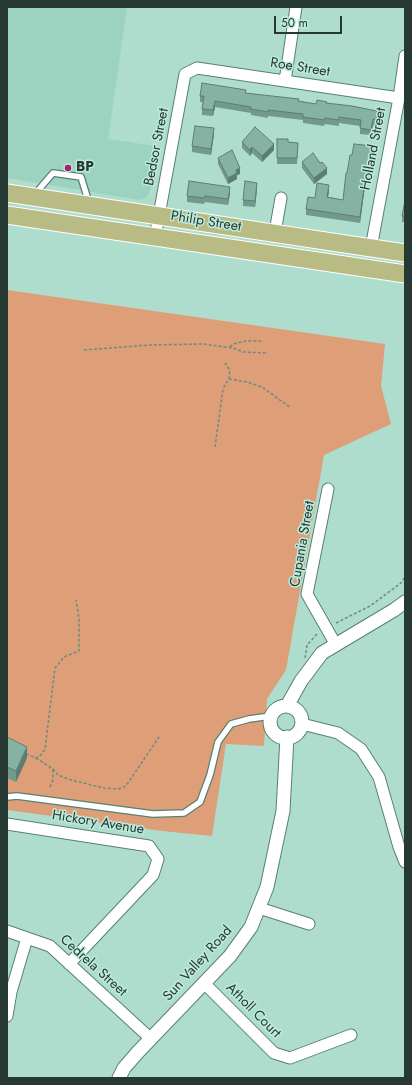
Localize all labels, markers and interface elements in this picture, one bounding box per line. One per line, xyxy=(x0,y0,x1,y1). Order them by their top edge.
scale bar xyxy=(276,8,344,34)
text: 50 m xyxy=(281,14,308,32)
street label: Roe Street xyxy=(269,55,331,81)
street label: Holland Street xyxy=(358,106,390,192)
street label: Bedsor Street xyxy=(141,107,173,187)
place label: BP xyxy=(76,160,94,176)
marker: BP xyxy=(63,163,73,173)
street label: Philip Street xyxy=(170,208,242,236)
street label: Cupania Street xyxy=(287,500,319,588)
street label: Hickory Avenue xyxy=(51,807,145,839)
street label: Sun Valley Road xyxy=(160,923,236,1005)
street label: Cedrela Street xyxy=(56,932,130,1000)
street label: Atholl Court xyxy=(222,980,284,1042)

